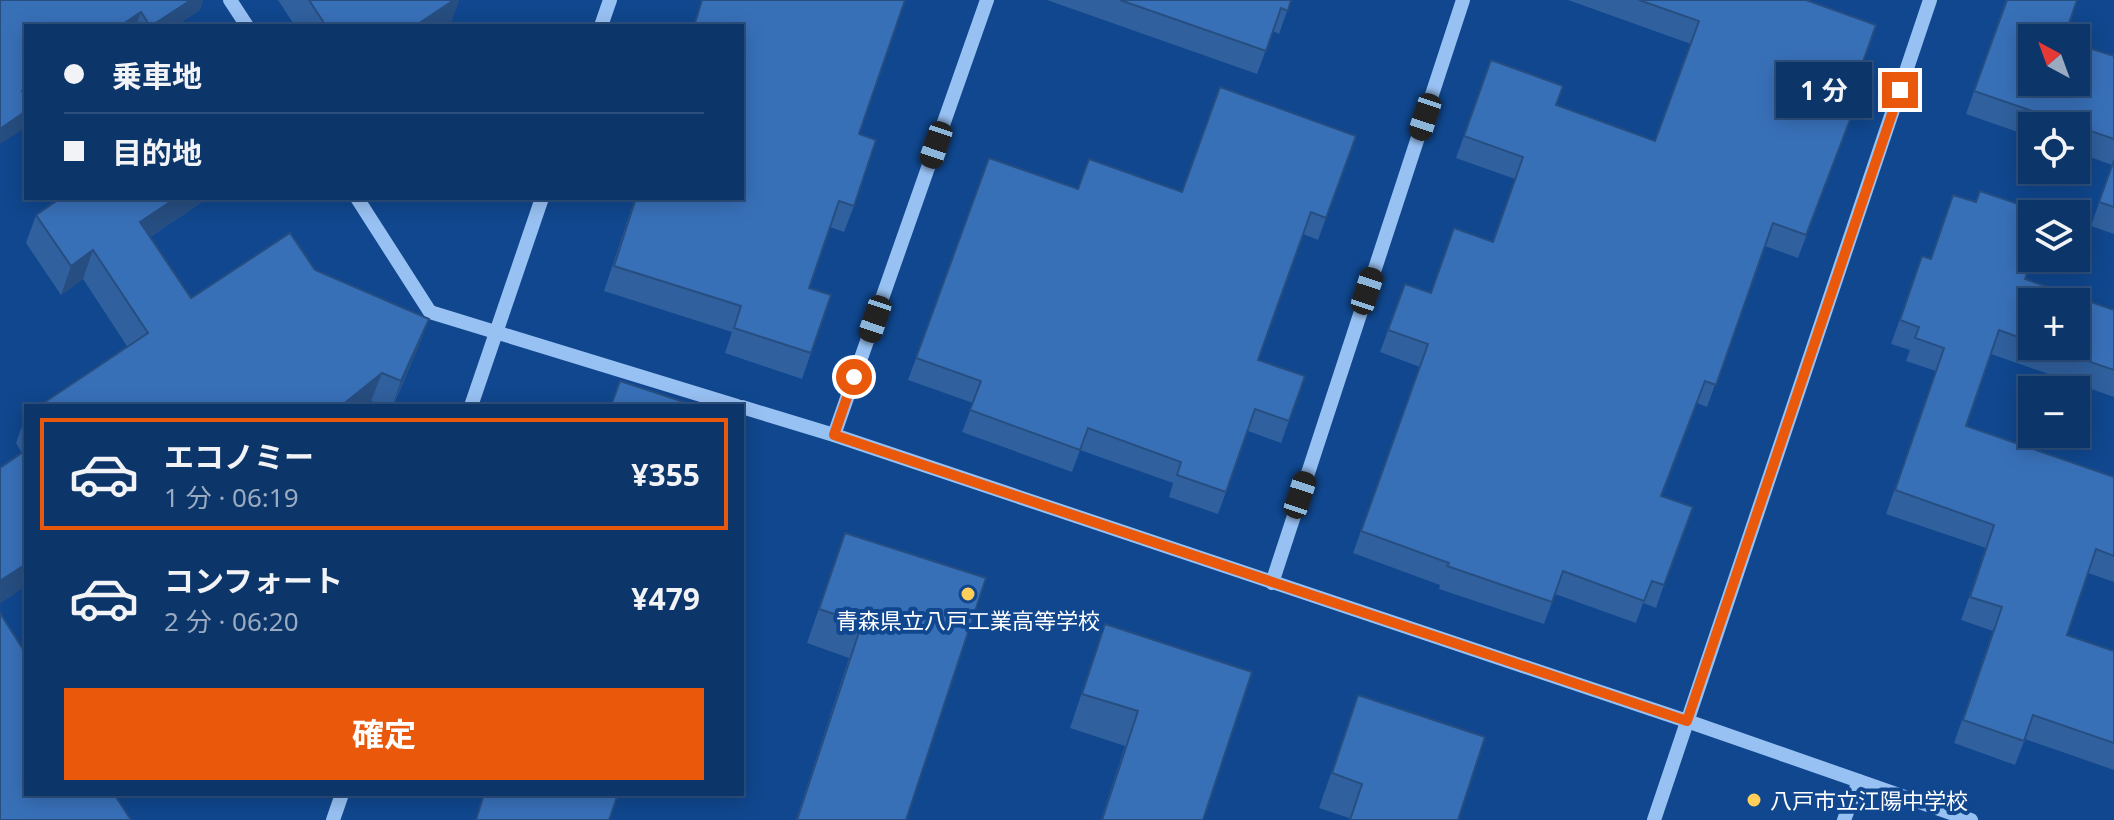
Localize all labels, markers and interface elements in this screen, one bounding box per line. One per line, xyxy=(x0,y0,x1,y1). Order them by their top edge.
north arrow xyxy=(2018,24,2090,96)
map controls xyxy=(2018,24,2090,448)
text: 乗車地 xyxy=(112,55,202,96)
callout: 1 分 xyxy=(1776,62,1872,118)
text: 1 分 xyxy=(1800,72,1848,108)
route end xyxy=(1882,72,1918,108)
car xyxy=(1406,90,1444,144)
button: locate xyxy=(2018,112,2090,184)
car xyxy=(917,118,955,172)
text: 目的地 xyxy=(112,132,202,173)
button: layers xyxy=(2018,200,2090,272)
car xyxy=(1348,264,1386,318)
button: + xyxy=(2018,288,2090,360)
car xyxy=(856,292,894,346)
route start xyxy=(836,359,872,395)
button: − xyxy=(2018,376,2090,448)
text: エコノミー xyxy=(164,436,314,477)
icon: car xyxy=(68,438,140,510)
text: ¥355 xyxy=(631,454,700,495)
car xyxy=(1281,468,1319,522)
text: 1 分 · 06:19 xyxy=(164,479,299,515)
text: コンフォート xyxy=(164,560,343,601)
icon: car xyxy=(68,562,140,634)
text: ¥479 xyxy=(631,578,700,619)
marker: 青森県立八戸工業高等学校 xyxy=(959,585,977,603)
text: 2 分 · 06:20 xyxy=(164,603,299,639)
place label: 青森県立八戸工業高等学校 xyxy=(836,605,1100,635)
button: 確定 xyxy=(64,688,704,780)
place label: 八戸市立江陽中学校 xyxy=(1770,785,1968,815)
marker: 八戸市立江陽中学校 xyxy=(1745,791,1763,809)

